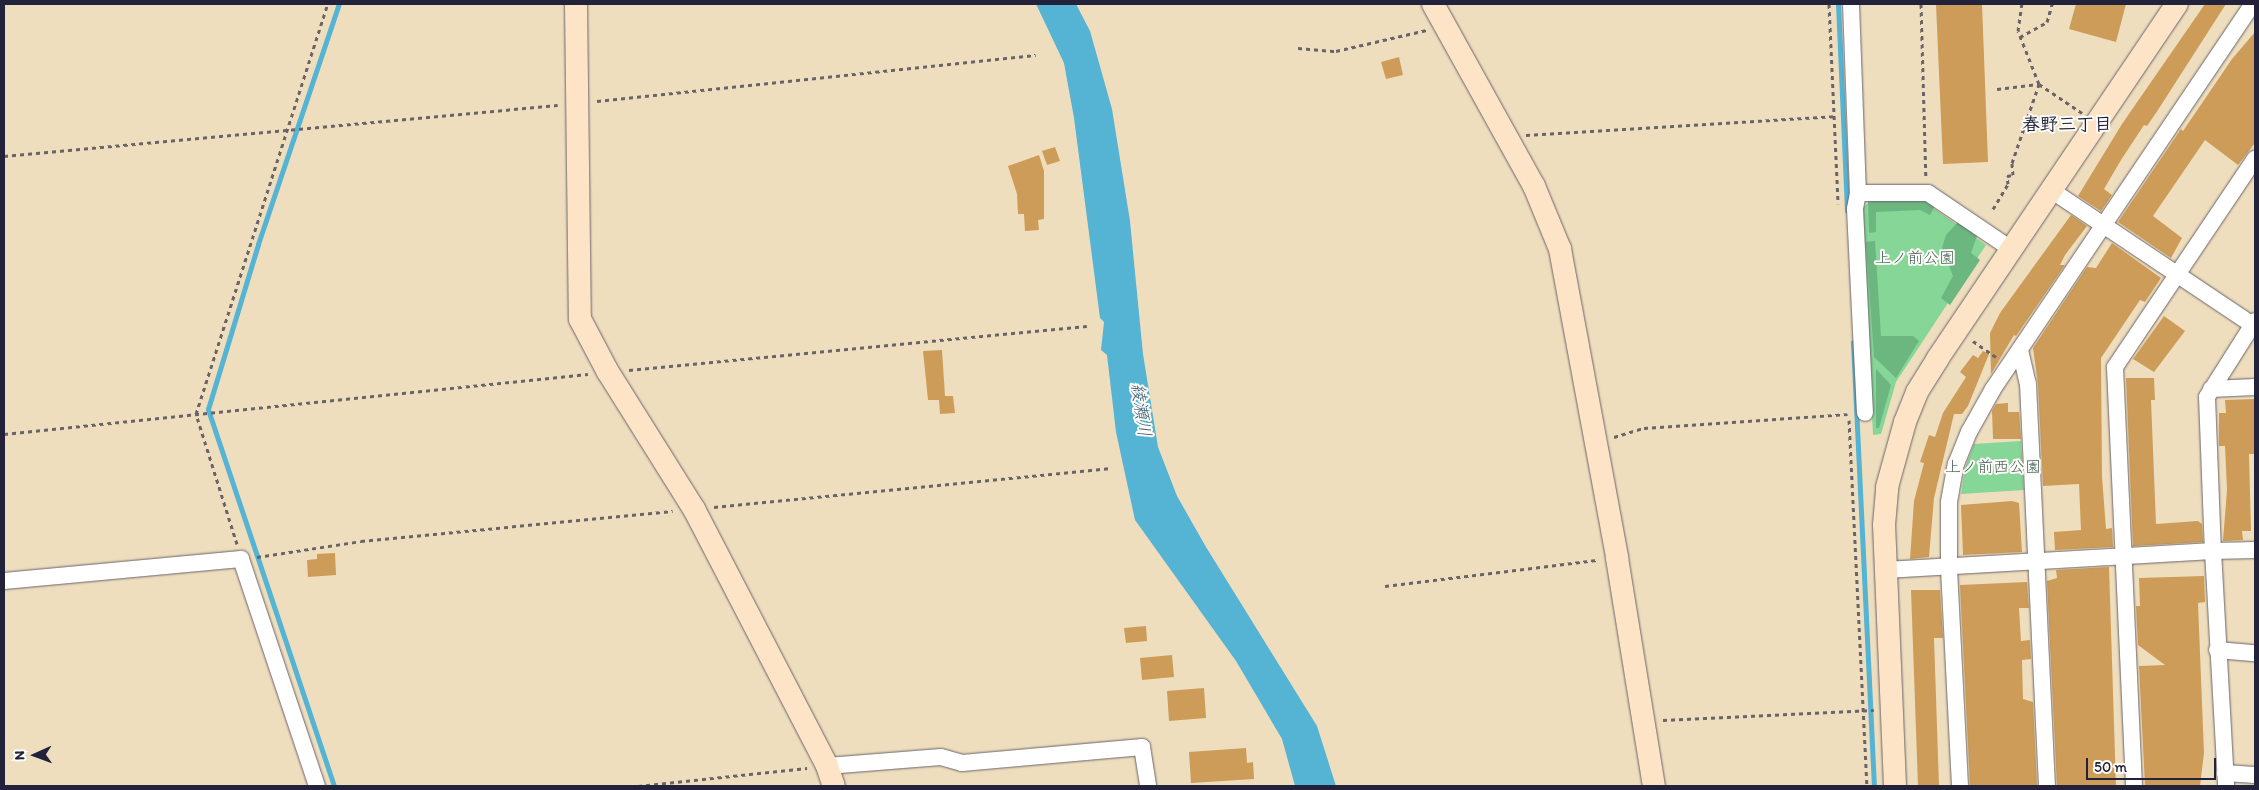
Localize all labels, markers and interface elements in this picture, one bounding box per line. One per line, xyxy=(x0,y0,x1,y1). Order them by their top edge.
district label: 春野三丁目 xyxy=(2022,113,2112,135)
park label: 上ノ前公園 xyxy=(1875,248,1955,268)
water label: 綾瀬川 xyxy=(1127,382,1155,438)
park label: 上ノ前西公園 xyxy=(1945,457,2041,477)
north arrow xyxy=(10,730,60,780)
scale bar xyxy=(2089,748,2219,780)
text: N xyxy=(11,751,28,761)
text: 50 m xyxy=(2094,758,2127,776)

